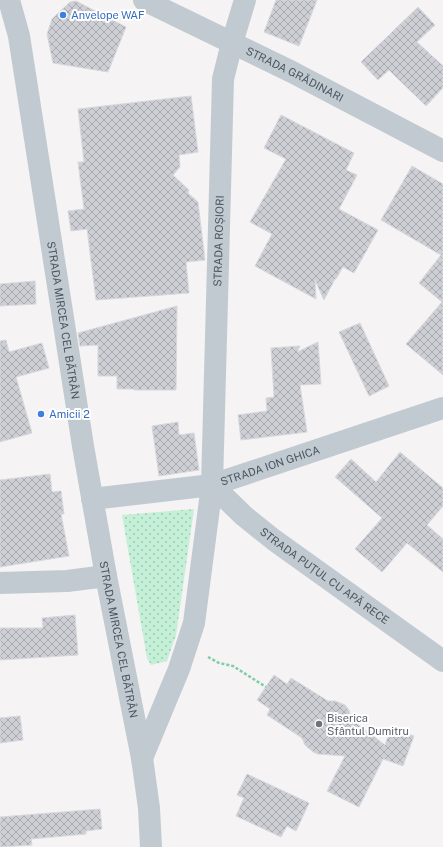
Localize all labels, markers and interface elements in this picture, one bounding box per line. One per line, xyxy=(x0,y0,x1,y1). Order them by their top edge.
place label: Anvelope WAF xyxy=(71,9,145,21)
marker: Anvelope WAF xyxy=(58,10,68,20)
street label: STRADA GRĂDINARI xyxy=(244,45,346,104)
street label: STRADA ROȘIORI xyxy=(211,195,226,287)
street label: STRADA MIRCEA CEL BĂTRÂN xyxy=(45,240,82,400)
place label: Amicii 2 xyxy=(49,408,90,420)
marker: Amicii 2 xyxy=(36,409,46,419)
street label: STRADA ION GHICA xyxy=(219,443,321,488)
street label: STRADA PUȚUL CU APĂ RECE xyxy=(258,525,392,627)
street label: STRADA MIRCEA CEL BĂTRÂN xyxy=(97,560,140,719)
place label: Biserica Sfântul Dumitru xyxy=(327,712,409,737)
marker: Biserica Sfântul Dumitru xyxy=(314,719,324,729)

